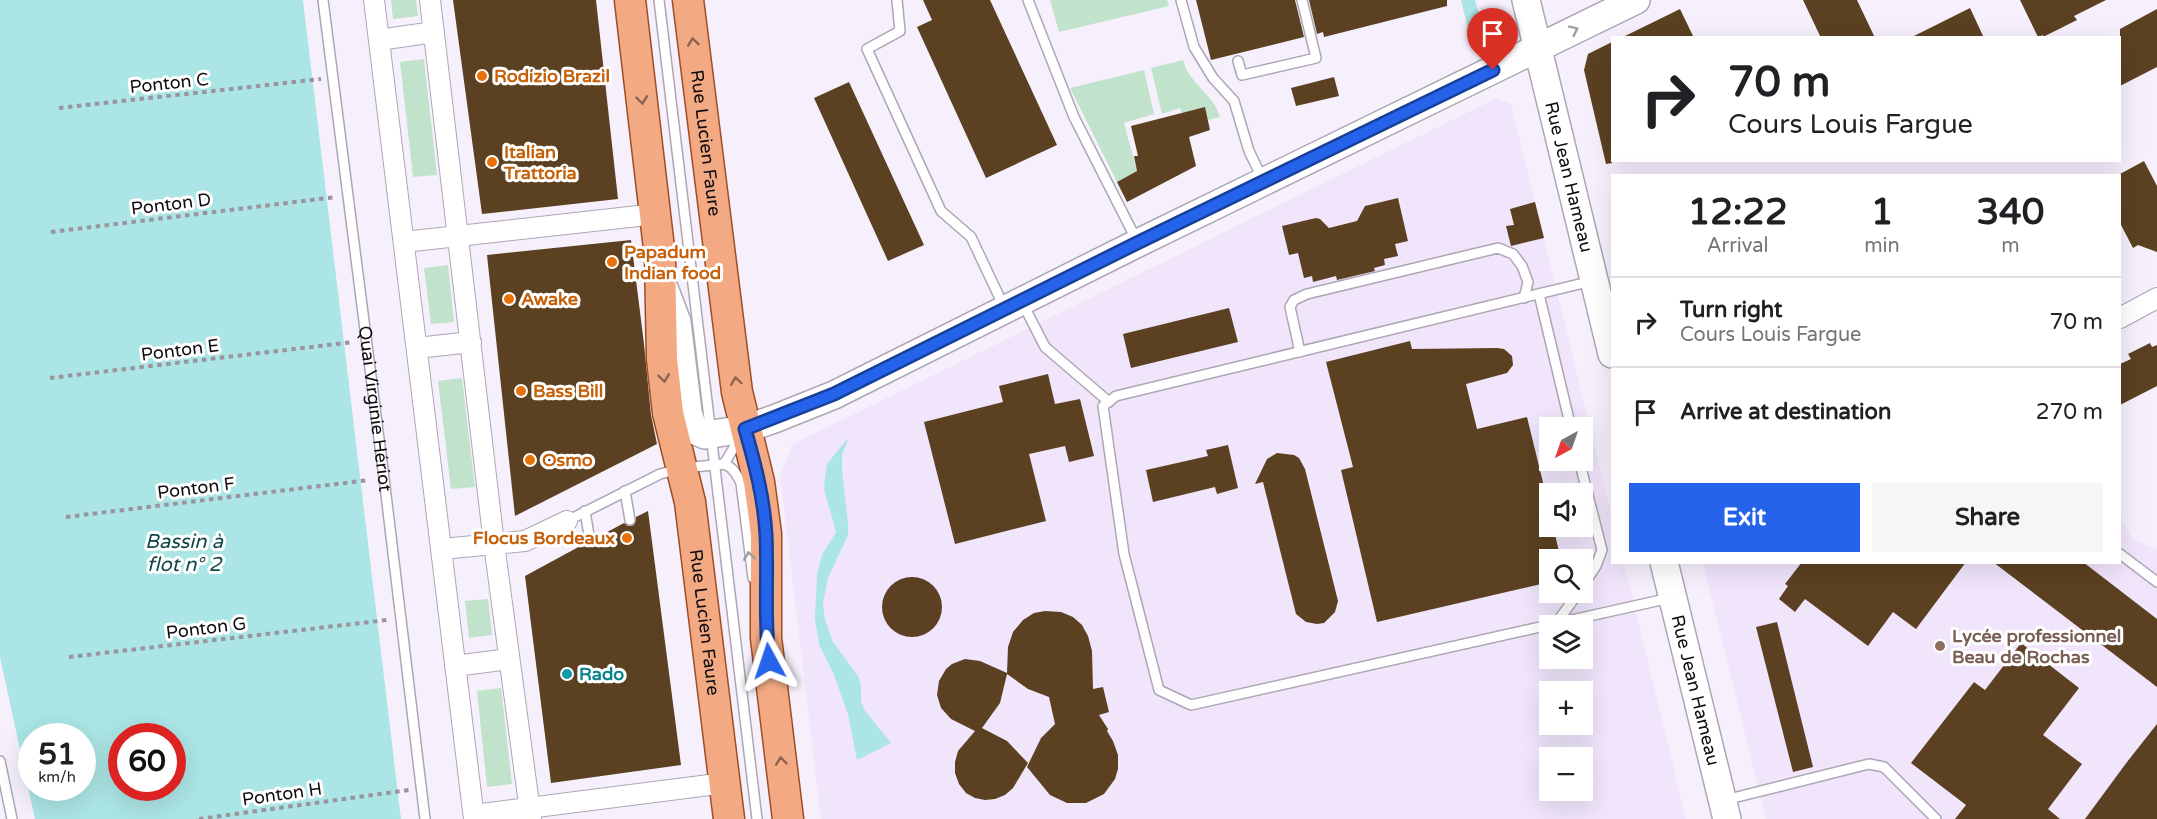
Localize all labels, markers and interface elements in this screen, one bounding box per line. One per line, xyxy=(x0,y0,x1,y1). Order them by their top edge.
pin xyxy=(1467,8,1518,70)
icon: arrive xyxy=(1476,17,1509,50)
one-way arrow xyxy=(1567,26,1578,38)
one-way arrow xyxy=(688,37,700,46)
text: 70 m xyxy=(1728,57,1830,108)
icon: right xyxy=(1629,60,1707,138)
place label: Rodizio Brazil xyxy=(494,65,610,87)
street label: Ponton C xyxy=(128,68,210,98)
street label: Rue Lucien Faure xyxy=(686,68,726,217)
marker: Rodizio Brazil xyxy=(475,69,489,83)
one-way arrow xyxy=(635,95,648,104)
street label: Rue Jean Hameau xyxy=(1540,99,1598,255)
text: Cours Louis Fargue xyxy=(1728,108,1973,141)
place label: Italian Trattoria xyxy=(503,141,577,184)
marker: Italian Trattoria xyxy=(485,155,499,169)
street label: Ponton D xyxy=(130,188,212,220)
text: 12:22 xyxy=(1688,191,1788,234)
text: 1 xyxy=(1871,191,1893,234)
text: 340 xyxy=(1976,191,2044,234)
text: Arrival xyxy=(1707,234,1769,258)
text: min xyxy=(1864,234,1900,258)
text: m xyxy=(2001,234,2020,258)
place label: Papadum Indian food xyxy=(624,241,721,284)
marker: Papadum Indian food xyxy=(605,255,619,269)
place label: Awake xyxy=(521,288,578,310)
marker: Awake xyxy=(502,292,516,306)
text: Turn right xyxy=(1680,297,1782,323)
icon: right xyxy=(1629,306,1662,339)
text: 70 m xyxy=(2049,309,2103,335)
text: Cours Louis Fargue xyxy=(1680,323,1861,347)
street label: Quai Virginie Hériot xyxy=(354,324,397,493)
street label: Ponton E xyxy=(140,334,220,366)
one-way arrow xyxy=(658,373,670,382)
one-way arrow xyxy=(730,377,742,386)
place label: Bass Bill xyxy=(533,380,603,402)
marker: Bass Bill xyxy=(514,384,528,398)
icon: arrive xyxy=(1629,396,1662,429)
text: Arrive at destination xyxy=(1680,399,1891,425)
text: 270 m xyxy=(2036,399,2103,425)
north arrow xyxy=(1539,417,1593,471)
map controls xyxy=(1539,417,1593,801)
place label: Osmo xyxy=(542,449,593,471)
marker: Osmo xyxy=(523,453,537,467)
street label: Ponton F xyxy=(156,472,236,504)
button: sound xyxy=(1539,483,1593,537)
button: Exit xyxy=(1629,483,1860,552)
button: Share xyxy=(1872,483,2103,552)
place label: Flocus Bordeaux xyxy=(473,527,615,549)
water label: Bassin à flot n° 2 xyxy=(145,530,224,577)
marker: Flocus Bordeaux xyxy=(620,531,634,545)
street label: Rue Lucien Faure xyxy=(685,548,725,697)
button: search xyxy=(1539,549,1593,603)
one-way arrow xyxy=(744,551,756,560)
street label: Ponton G xyxy=(165,612,247,644)
street label: Rue Jean Hameau xyxy=(1666,613,1725,768)
button: layers xyxy=(1539,615,1593,669)
place label: Lycée professionnel Beau de Rochas xyxy=(1952,625,2121,668)
position arrow xyxy=(737,629,801,693)
marker: Lycée professionnel Beau de Rochas xyxy=(1933,639,1947,653)
place label: Rado xyxy=(579,663,624,685)
marker: Rado xyxy=(560,667,574,681)
button: + xyxy=(1539,681,1593,735)
speed limit sign: 60 xyxy=(108,723,186,801)
text: 51 xyxy=(38,736,76,773)
button: − xyxy=(1539,747,1593,801)
one-way arrow xyxy=(776,756,788,766)
text: km/h xyxy=(38,768,76,786)
street label: Ponton H xyxy=(241,778,323,810)

